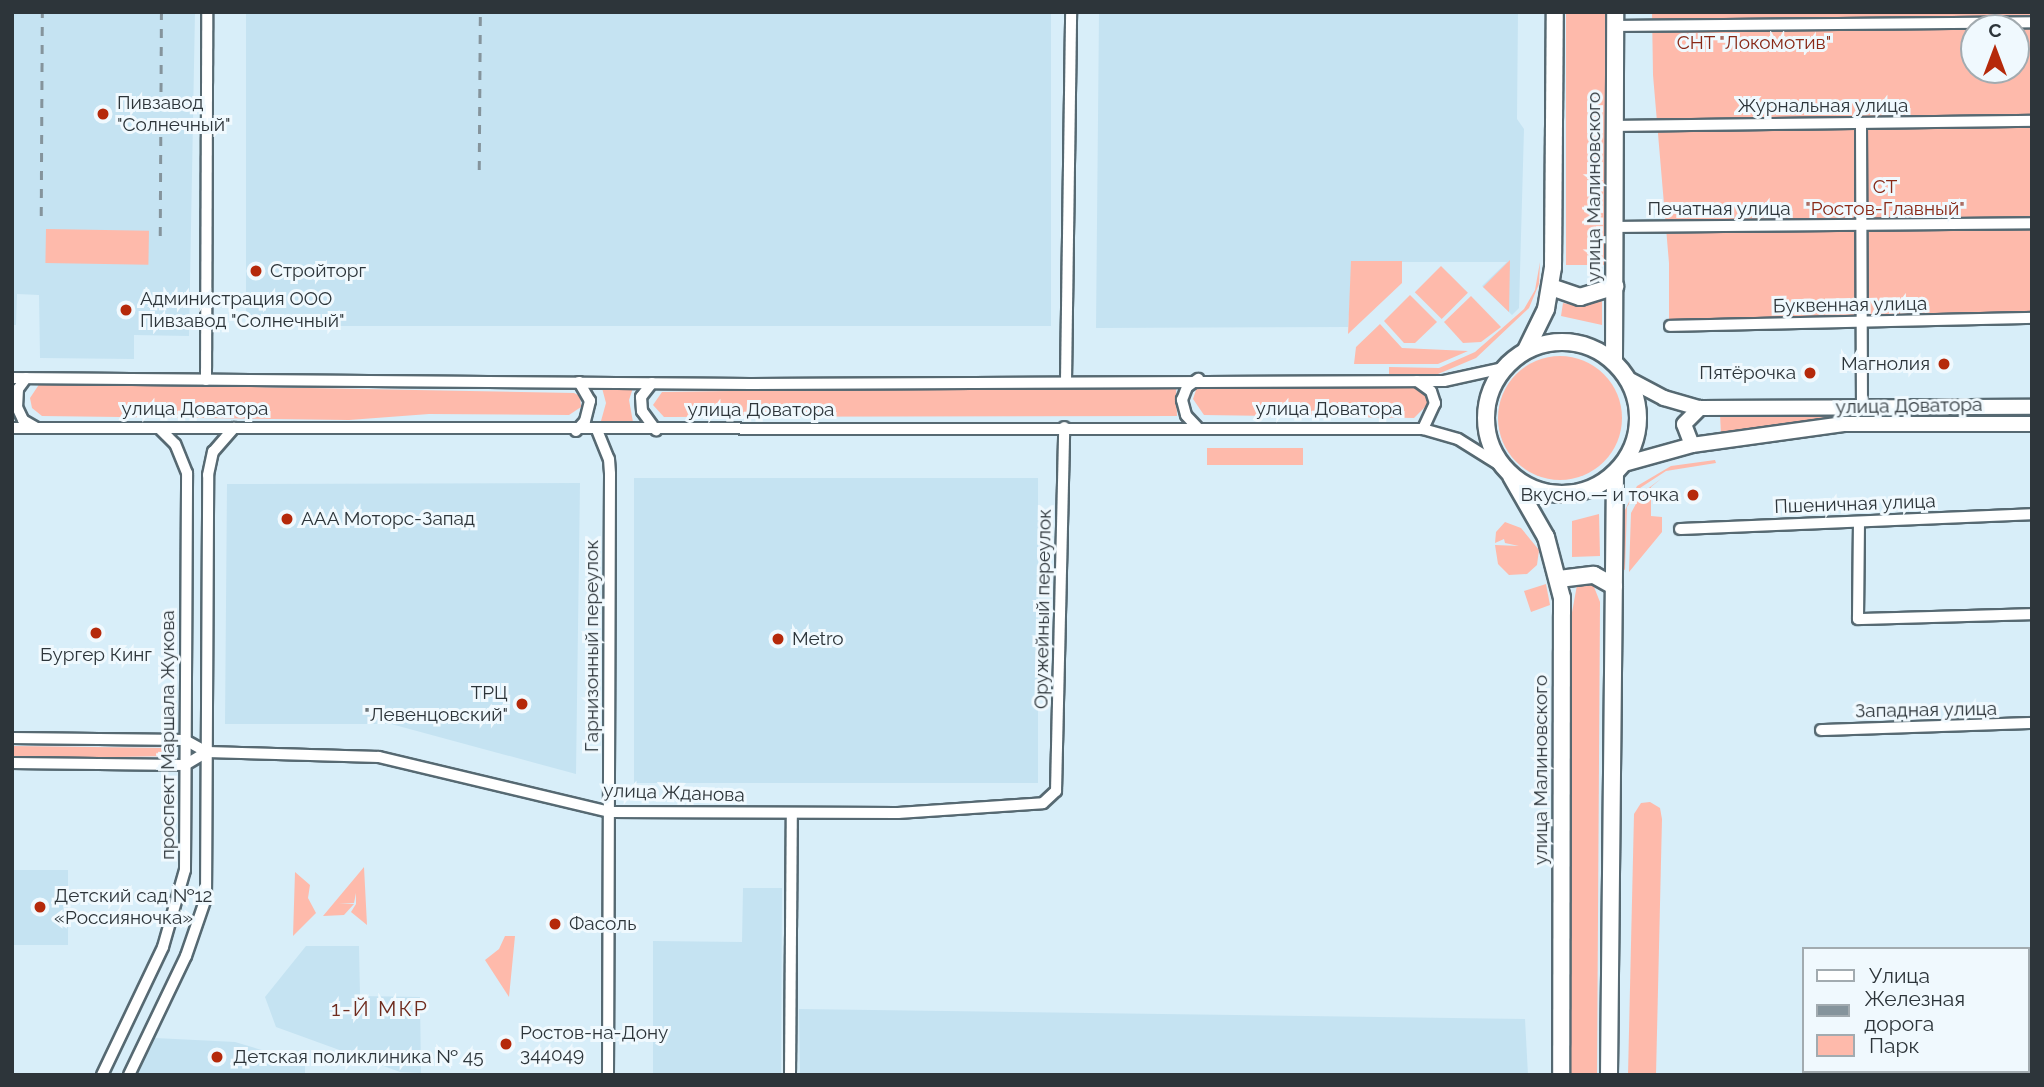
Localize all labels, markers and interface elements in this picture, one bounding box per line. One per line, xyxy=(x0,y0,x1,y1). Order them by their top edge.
north arrow xyxy=(1960,14,2030,84)
text: С xyxy=(1988,19,2002,41)
park label: СНТ "Локомотив" xyxy=(1676,32,1832,54)
place label: Пивзавод "Солнечный" xyxy=(117,92,231,136)
street label: улица Малиновского xyxy=(1583,92,1605,282)
street label: Журнальная улица xyxy=(1737,95,1909,117)
marker: Пивзавод "Солнечный" xyxy=(95,106,111,122)
park label: СТ "Ростов-Главный" xyxy=(1805,176,1965,220)
street label: Печатная улица xyxy=(1647,198,1791,220)
place label: Стройторг xyxy=(270,260,366,282)
marker: Стройторг xyxy=(248,263,264,279)
place label: Администрация ООО Пивзавод "Солнечный" xyxy=(140,288,345,332)
street label: Буквенная улица xyxy=(1772,292,1928,318)
marker: Администрация ООО Пивзавод "Солнечный" xyxy=(118,302,134,318)
place label: Магнолия xyxy=(1841,353,1930,375)
marker: Магнолия xyxy=(1936,356,1952,372)
place label: Пятёрочка xyxy=(1699,362,1796,384)
marker: Пятёрочка xyxy=(1802,365,1818,381)
street label: улица Доватора xyxy=(1835,393,1983,419)
street label: улица Доватора xyxy=(122,398,268,420)
street label: улица Доватора xyxy=(1256,398,1402,420)
street label: улица Доватора xyxy=(688,399,834,421)
place label: Вкусно — и точка xyxy=(1520,484,1679,506)
marker: Вкусно — и точка xyxy=(1685,487,1701,503)
street label: Пшеничная улица xyxy=(1774,490,1936,518)
place label: ААА Моторс-Запад xyxy=(301,508,476,530)
street label: Оружейный переулок xyxy=(1030,509,1056,709)
marker: ААА Моторс-Запад xyxy=(279,511,295,527)
street label: Гарнизонный переулок xyxy=(581,540,603,752)
street label: проспект Маршала Жукова xyxy=(157,610,179,860)
marker: Бургер Кинг xyxy=(88,625,104,641)
place label: Metro xyxy=(792,628,844,650)
marker: Metro xyxy=(770,631,786,647)
place label: Бургер Кинг xyxy=(40,644,152,666)
street label: улица Малиновского xyxy=(1530,675,1552,865)
place label: ТРЦ "Левенцовский" xyxy=(364,682,508,726)
marker: ТРЦ "Левенцовский" xyxy=(514,696,530,712)
street label: Западная улица xyxy=(1854,697,1998,723)
street label: улица Жданова xyxy=(603,779,745,807)
place label: Детский сад №12 «Россияночка» xyxy=(54,885,213,929)
marker: Детский сад №12 «Россияночка» xyxy=(32,899,48,915)
place label: Фасоль xyxy=(569,913,636,935)
marker: Фасоль xyxy=(547,916,563,932)
legend xyxy=(1802,947,2030,1073)
text: Улица xyxy=(1869,963,1930,988)
text: Железная дорога xyxy=(1864,986,1965,1036)
district label: 1-Й МКР xyxy=(332,996,428,1022)
place label: Ростов-на-Дону 344049 xyxy=(520,1022,668,1066)
text: Парк xyxy=(1869,1033,1919,1058)
marker: Ростов-на-Дону 344049 xyxy=(498,1036,514,1052)
place label: Детская поликлиника № 45 xyxy=(233,1046,484,1068)
marker: Детская поликлиника № 45 xyxy=(207,1047,227,1067)

